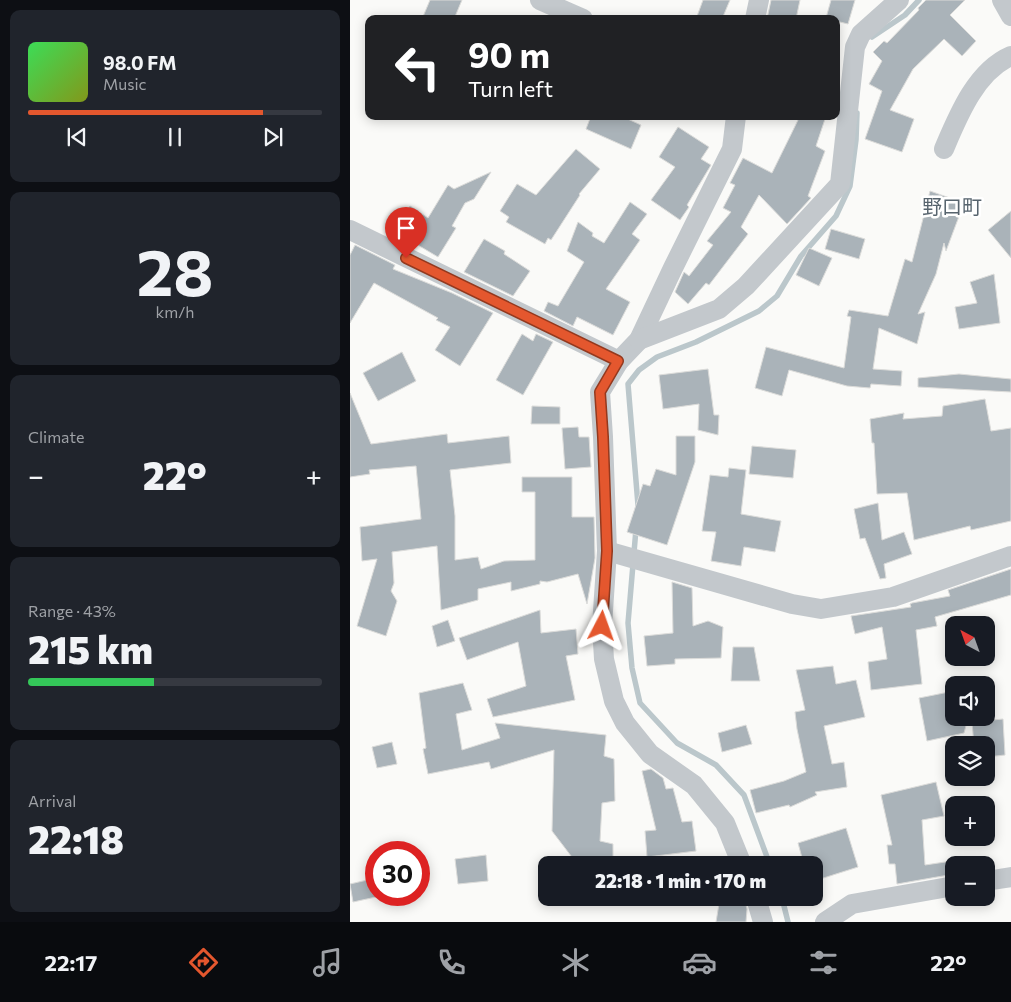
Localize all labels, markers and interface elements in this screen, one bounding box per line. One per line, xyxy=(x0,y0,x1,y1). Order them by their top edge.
text: 90 m xyxy=(468,32,550,75)
icon: left xyxy=(385,35,450,100)
text: 98.0 FM xyxy=(103,51,177,74)
text: Music xyxy=(103,74,147,93)
text: Turn left xyxy=(468,75,553,102)
icon: previous xyxy=(63,123,91,151)
icon: pause xyxy=(161,123,189,151)
icon: next xyxy=(259,123,287,151)
district label: 野口町 xyxy=(922,194,982,218)
pin xyxy=(385,207,427,258)
icon: arrive xyxy=(392,214,420,242)
text: 28 xyxy=(137,230,213,309)
text: km/h xyxy=(156,302,194,321)
text: Climate xyxy=(28,427,84,446)
text: 22° xyxy=(143,451,207,498)
text: − xyxy=(28,458,44,492)
text: + xyxy=(306,458,322,492)
position arrow xyxy=(575,599,627,651)
text: Range · 43% xyxy=(28,601,116,620)
north arrow xyxy=(945,616,995,666)
map controls xyxy=(945,616,995,906)
text: 215 km xyxy=(28,625,153,672)
button: sound xyxy=(945,676,995,726)
button: layers xyxy=(945,736,995,786)
text: Arrival xyxy=(28,791,76,810)
button: + xyxy=(945,796,995,846)
text: 22:18 xyxy=(28,815,124,862)
speed limit sign: 30 xyxy=(365,841,430,906)
button: − xyxy=(945,856,995,906)
text: 22:18 · 1 min · 170 m xyxy=(595,869,766,892)
icon: directions xyxy=(186,945,221,980)
icon: music xyxy=(310,945,345,980)
icon: phone xyxy=(434,945,469,980)
icon: climate xyxy=(558,945,593,980)
icon: car xyxy=(682,945,717,980)
icon: filters xyxy=(806,945,841,980)
text: 22:17 xyxy=(44,949,97,976)
text: 22° xyxy=(930,949,966,976)

